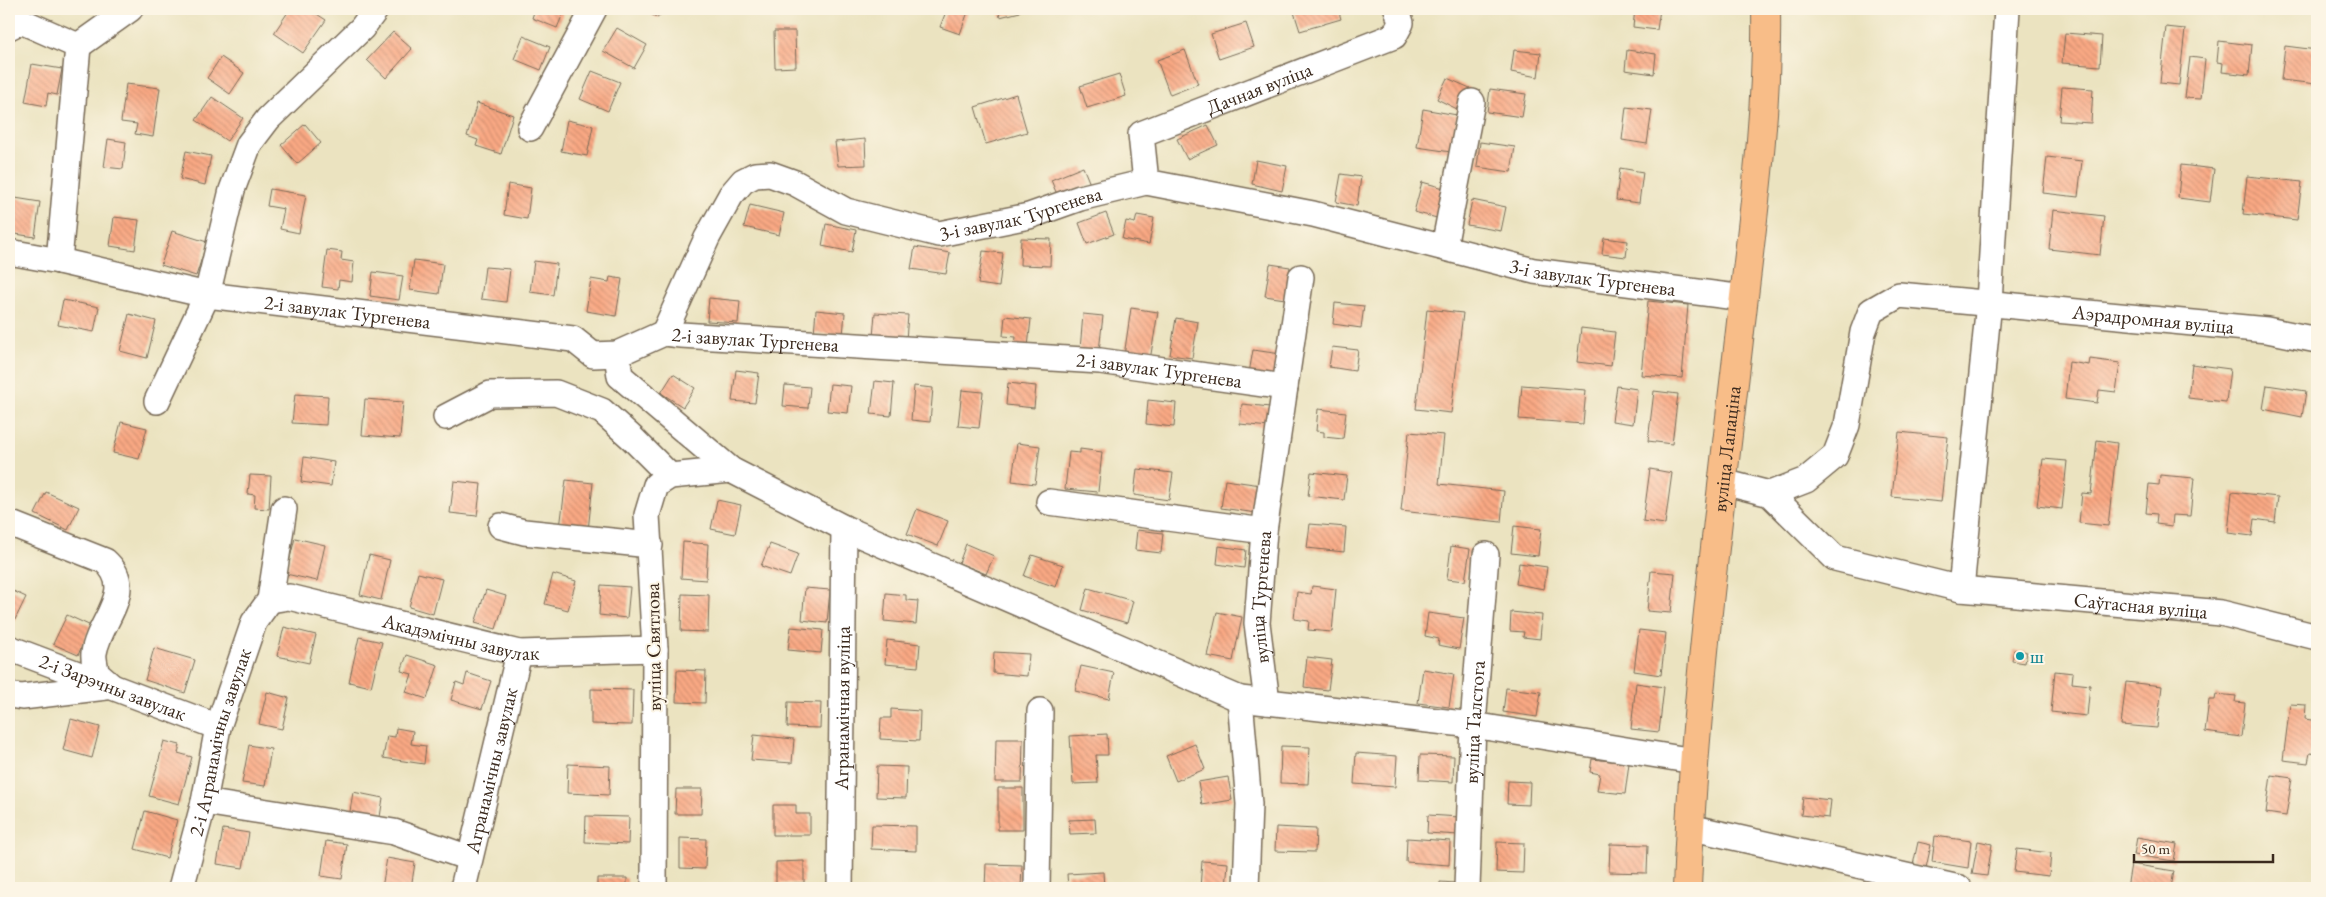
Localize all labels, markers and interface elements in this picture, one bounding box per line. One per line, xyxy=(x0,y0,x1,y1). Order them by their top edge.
street label: Дачная вуліца xyxy=(1203,56,1316,120)
street label: 3-і завулак Тургенева xyxy=(937,180,1104,247)
street label: 3-і завулак Тургенева xyxy=(1507,252,1677,302)
street label: 2-і завулак Тургенева xyxy=(263,289,432,335)
street label: Аэрадромная вуліца xyxy=(2070,298,2235,340)
street label: 2-і завулак Тургенева xyxy=(670,321,840,358)
street label: 2-і завулак Тургенева xyxy=(1075,347,1244,394)
street label: вуліца Лапаціна xyxy=(1706,384,1747,513)
street label: вуліца Тургенева xyxy=(1244,530,1277,665)
street label: вуліца Святлова xyxy=(639,583,667,711)
street label: Саўгасная вуліца xyxy=(2073,586,2209,625)
street label: Акадэмічны завулак xyxy=(379,607,540,666)
street label: Агранамічная вуліца xyxy=(828,626,856,791)
place label: ш xyxy=(2030,643,2044,669)
street label: 2-і Агранамічны завулак xyxy=(182,644,257,839)
street label: 2-і Зарэчны завулак xyxy=(36,648,190,727)
marker: ш xyxy=(2014,650,2026,662)
street label: вуліца Талстога xyxy=(1458,660,1491,784)
street label: Агранамічны завулак xyxy=(459,684,523,857)
scale bar xyxy=(2134,832,2272,864)
text: 50 m xyxy=(2141,839,2170,858)

